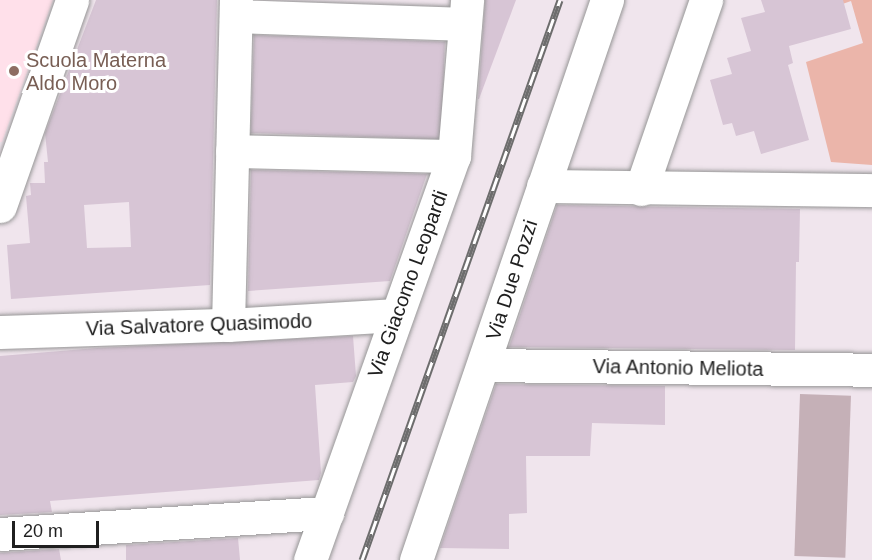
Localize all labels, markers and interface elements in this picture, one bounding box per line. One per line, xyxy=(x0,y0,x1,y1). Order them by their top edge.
place label: Scuola Materna Aldo Moro xyxy=(26,48,166,95)
marker: Scuola Materna Aldo Moro xyxy=(7,64,21,78)
street label: Via Giacomo Leopardi xyxy=(363,187,453,381)
street label: Via Due Pozzi xyxy=(481,217,543,343)
street label: Via Salvatore Quasimodo xyxy=(85,309,313,341)
street label: Via Antonio Meliota xyxy=(592,355,764,381)
scale bar xyxy=(15,509,102,547)
text: 20 m xyxy=(23,521,63,541)

